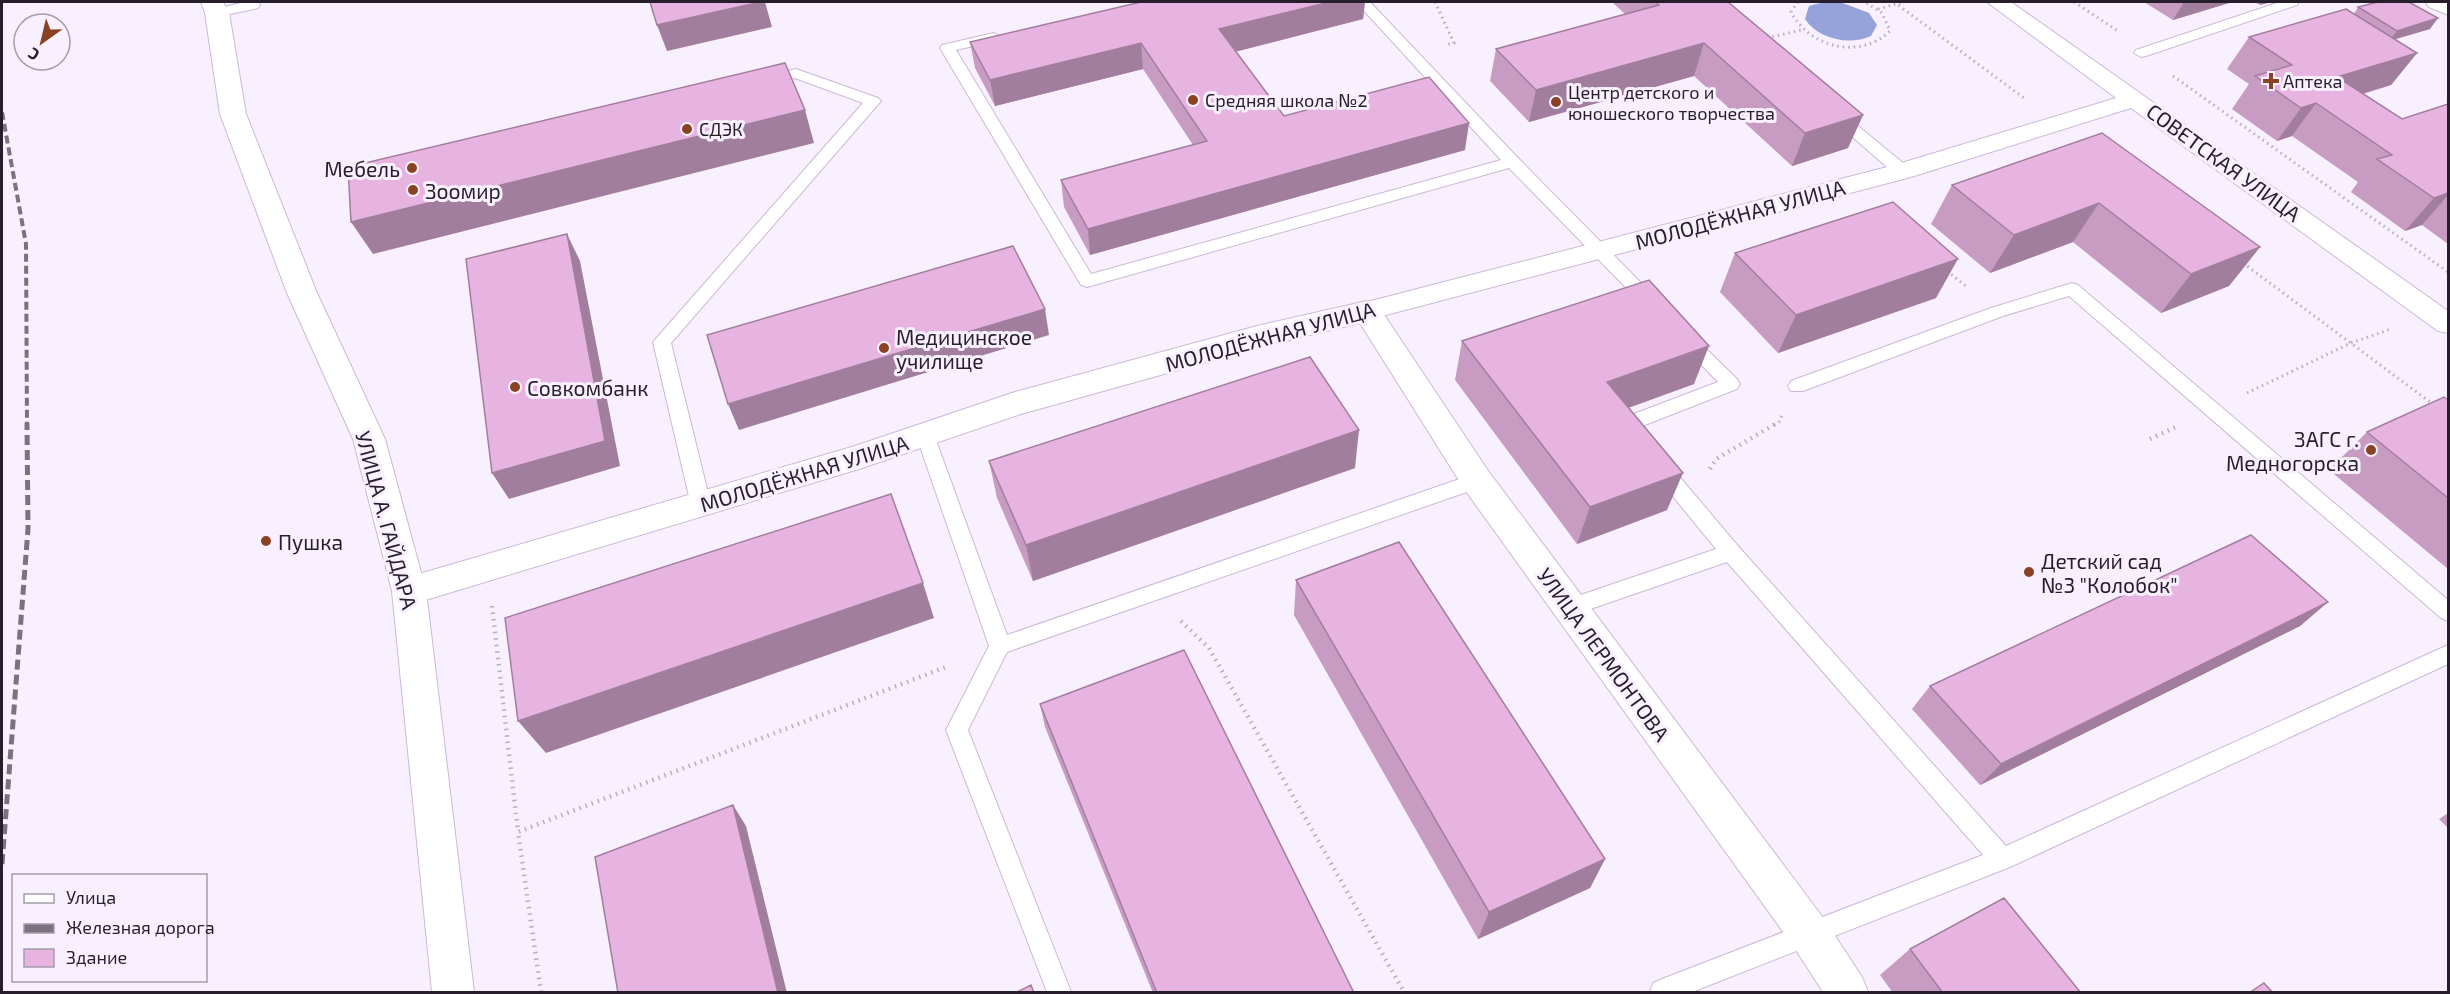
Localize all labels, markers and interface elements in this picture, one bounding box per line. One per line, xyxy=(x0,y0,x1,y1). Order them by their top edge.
north arrow xyxy=(12,12,72,72)
text: С xyxy=(24,44,43,65)
place label: Аптека xyxy=(2283,70,2343,92)
marker: Аптека xyxy=(2264,74,2278,88)
place label: Центр детского и юношеского творчества xyxy=(1568,81,1775,124)
place label: Средняя школа №2 xyxy=(1205,89,1368,111)
marker: Средняя школа №2 xyxy=(1186,93,1200,107)
marker: Центр детского и юношеского творчества xyxy=(1549,95,1563,109)
street label: СОВЕТСКАЯ УЛИЦА xyxy=(2142,98,2306,226)
place label: СДЭК xyxy=(699,118,743,140)
marker: СДЭК xyxy=(680,122,694,136)
place label: Мебель xyxy=(324,156,400,181)
marker: Мебель xyxy=(405,161,419,175)
street label: МОЛОДЁЖНАЯ УЛИЦА xyxy=(1632,174,1848,254)
place label: Зоомир xyxy=(425,178,501,203)
marker: Зоомир xyxy=(406,183,420,197)
street label: МОЛОДЁЖНАЯ УЛИЦА xyxy=(1162,296,1378,376)
place label: Медицинское училище xyxy=(896,324,1032,374)
marker: Медицинское училище xyxy=(877,341,891,355)
place label: Совкомбанк xyxy=(527,375,648,400)
marker: Совкомбанк xyxy=(508,380,522,394)
place label: ЗАГС г. Медногорска xyxy=(2226,426,2359,475)
street label: УЛИЦА А. ГАЙДАРА xyxy=(351,428,423,612)
street label: МОЛОДЁЖНАЯ УЛИЦА xyxy=(697,429,911,517)
marker: ЗАГС г. Медногорска xyxy=(2364,443,2378,457)
place label: Пушка xyxy=(278,529,343,555)
marker: Пушка xyxy=(259,534,273,548)
place label: Детский сад №3 "Колобок" xyxy=(2041,548,2178,597)
street label: УЛИЦА ЛЕРМОНТОВА xyxy=(1533,563,1675,745)
marker: Детский сад №3 "Колобок" xyxy=(2022,565,2036,579)
legend xyxy=(12,874,207,982)
text: Улица xyxy=(66,886,116,908)
text: Железная дорога xyxy=(66,916,215,938)
text: Здание xyxy=(66,946,127,968)

